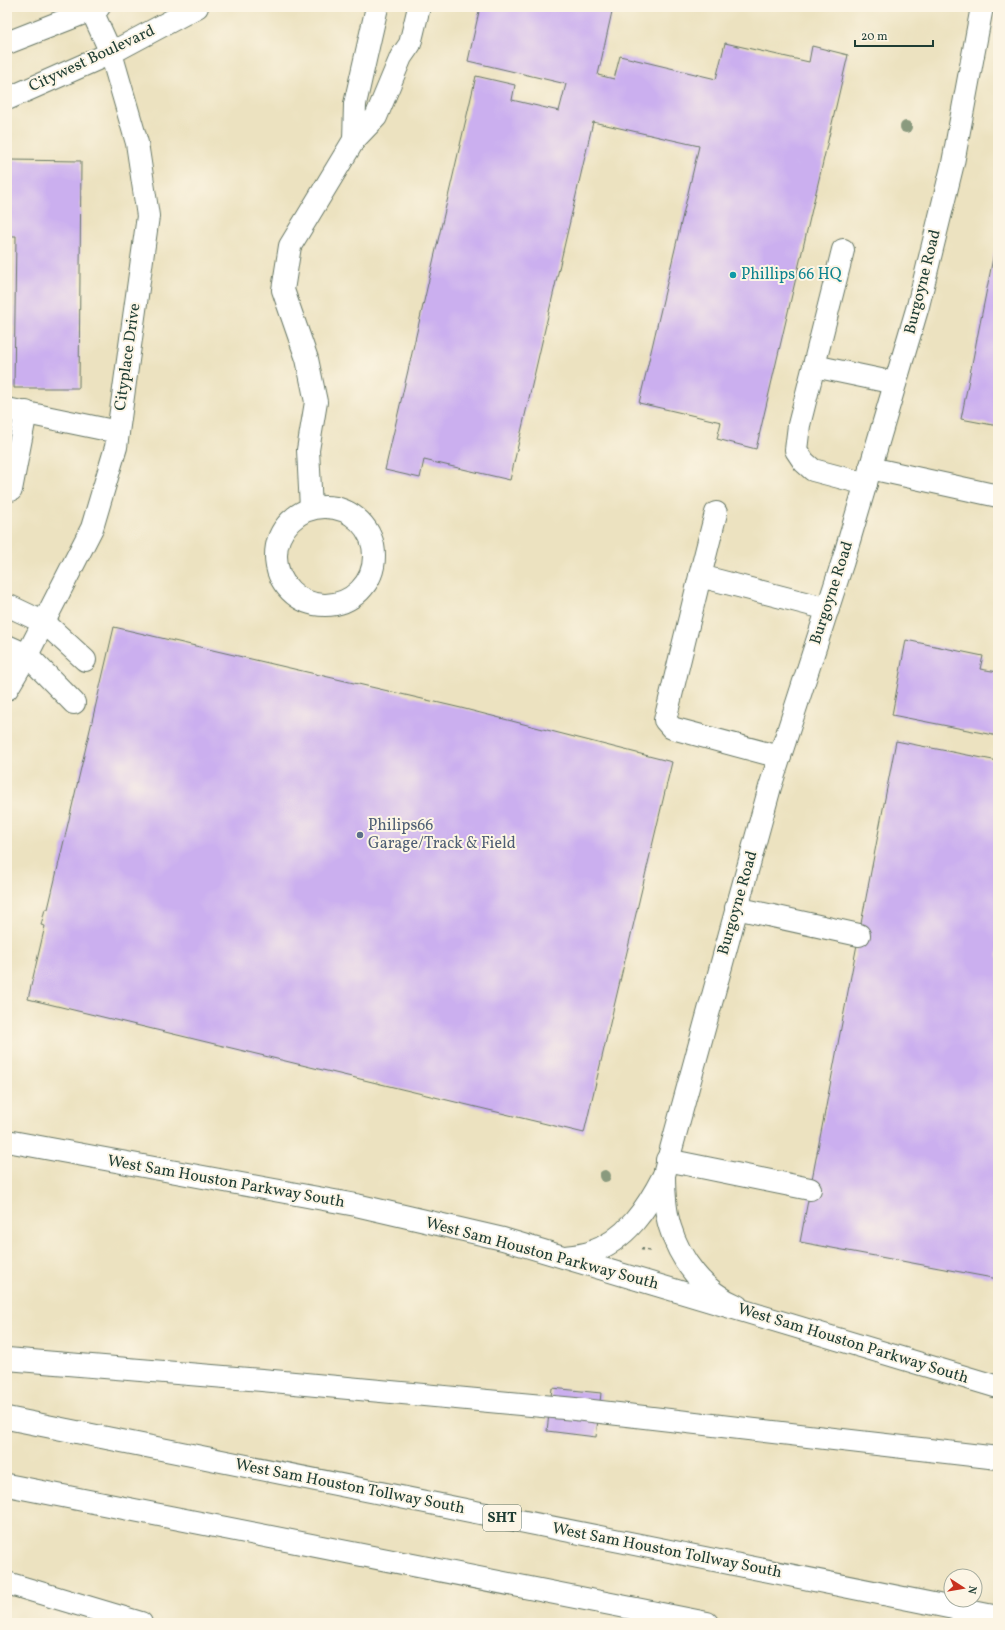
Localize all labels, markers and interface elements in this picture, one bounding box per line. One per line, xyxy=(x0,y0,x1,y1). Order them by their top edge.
street label: Citywest Boulevard xyxy=(25,20,159,98)
scale bar xyxy=(855,22,933,48)
text: 20 m xyxy=(861,29,888,45)
street label: Burgoyne Road xyxy=(899,227,947,337)
place label: Phillips 66 HQ xyxy=(741,264,843,286)
marker: Phillips 66 HQ xyxy=(728,270,738,280)
street label: Cityplace Drive xyxy=(110,302,146,412)
street label: Burgoyne Road xyxy=(805,539,859,647)
place label: Philips66 Garage/Track & Field xyxy=(368,815,516,855)
marker: Philips66 Garage/Track & Field xyxy=(355,830,365,840)
street label: Burgoyne Road xyxy=(713,848,763,958)
street label: West Sam Houston Parkway South xyxy=(106,1150,346,1214)
street label: West Sam Houston Parkway South xyxy=(423,1212,661,1296)
street label: West Sam Houston Parkway South xyxy=(735,1298,971,1390)
street label: West Sam Houston Tollway South xyxy=(233,1454,467,1520)
road number: SHT xyxy=(483,1505,521,1531)
street label: West Sam Houston Tollway South xyxy=(550,1518,784,1584)
north arrow xyxy=(943,1568,983,1608)
text: N xyxy=(963,1584,979,1595)

